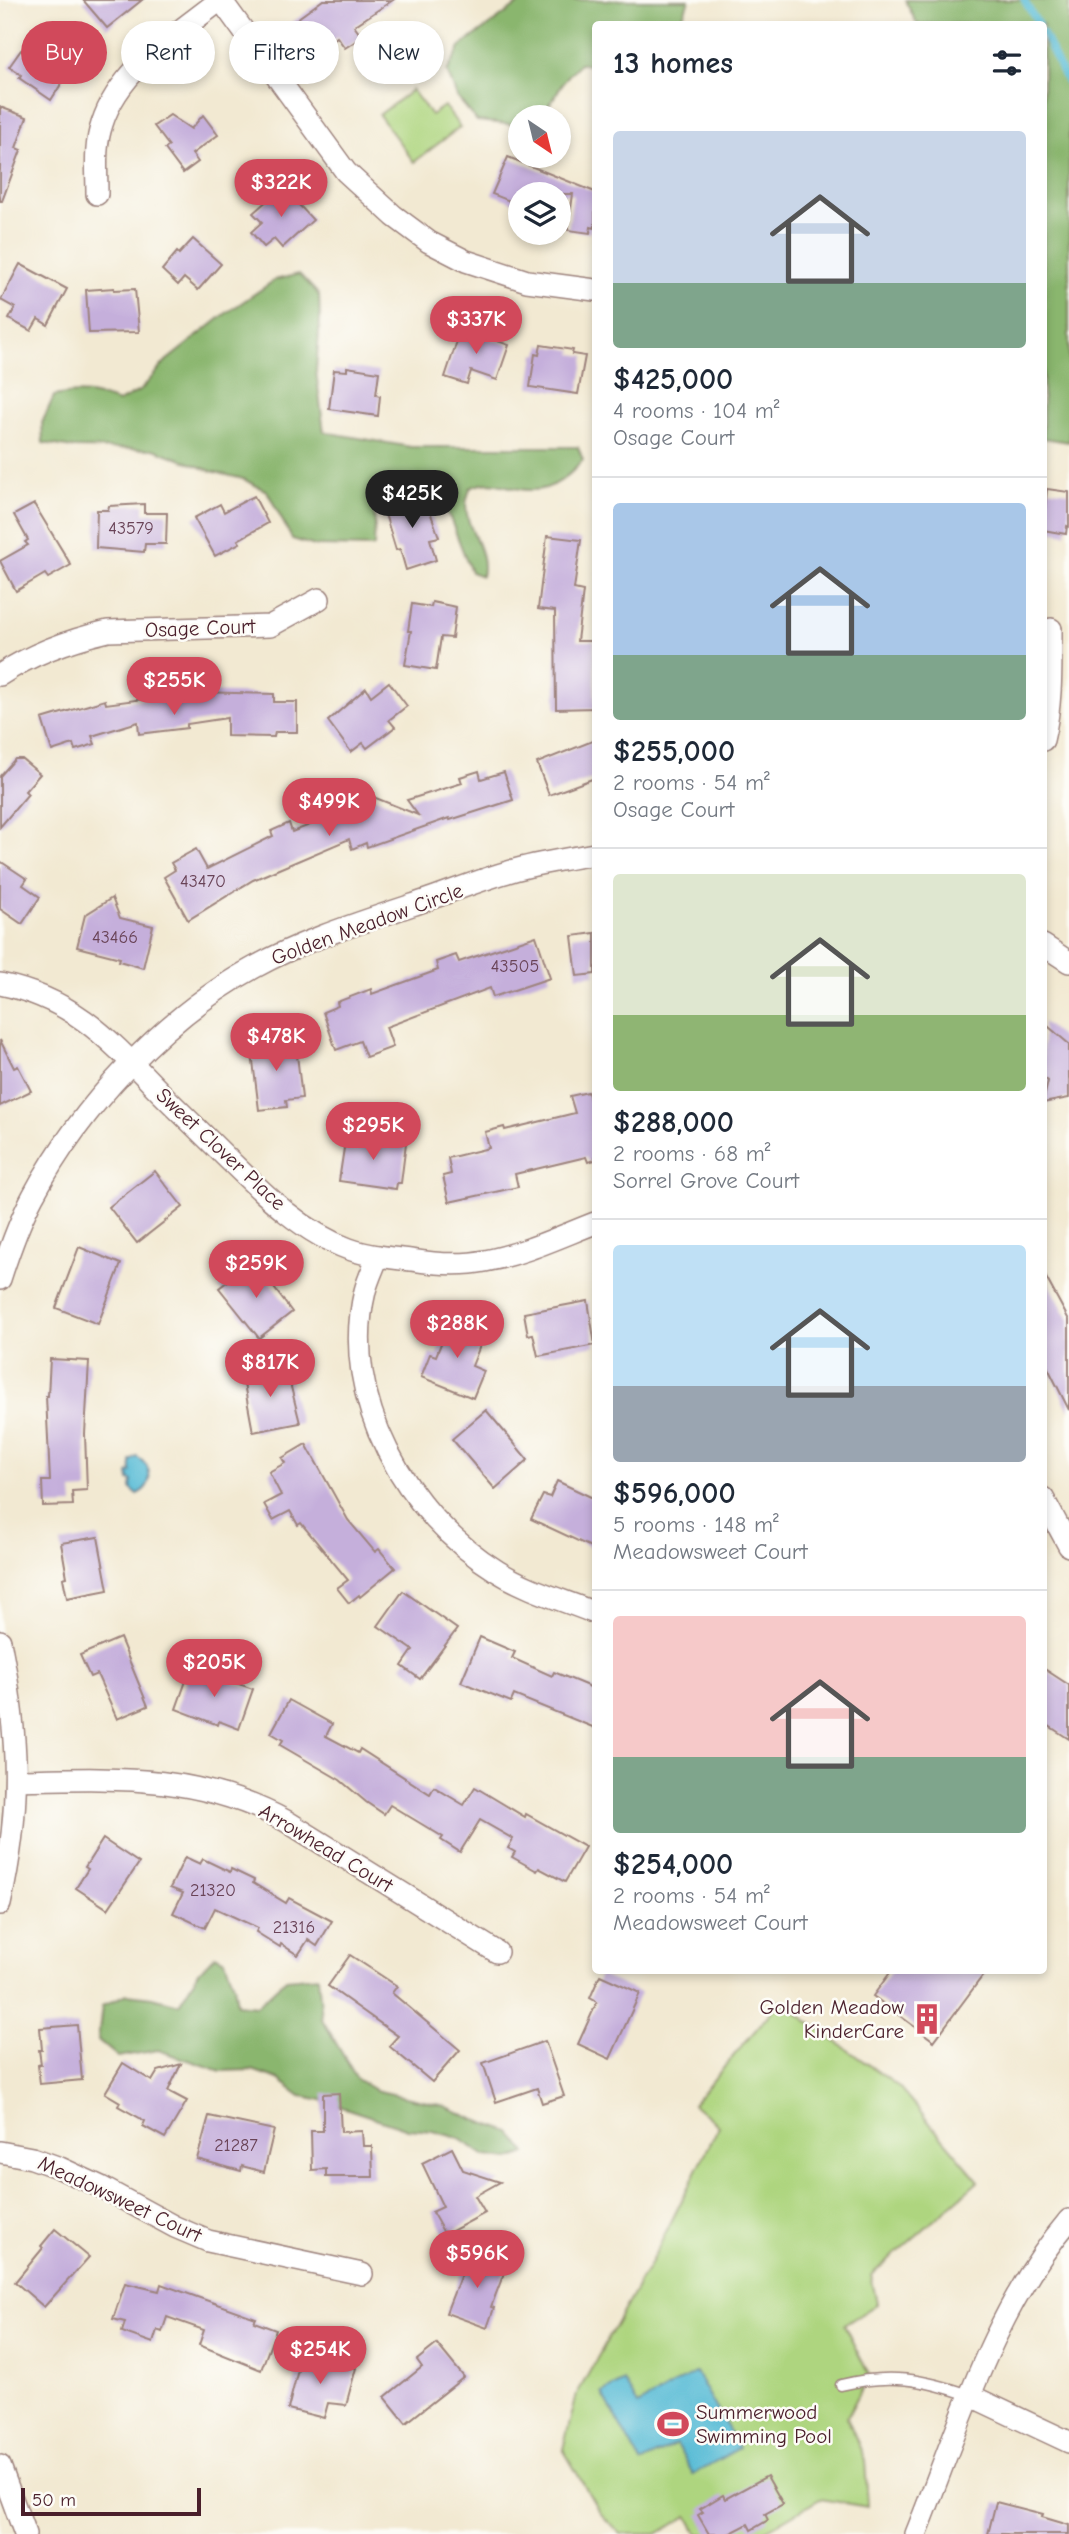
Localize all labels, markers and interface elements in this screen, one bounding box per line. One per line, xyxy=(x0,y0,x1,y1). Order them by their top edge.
chip: Buy xyxy=(21,21,107,84)
chip: Rent xyxy=(121,21,215,84)
chip: Filters xyxy=(229,21,339,84)
chip: New xyxy=(353,21,444,84)
icon: filters xyxy=(988,44,1026,82)
text: 13 homes xyxy=(613,46,733,81)
north arrow xyxy=(508,105,570,168)
map controls xyxy=(508,105,571,245)
pin: $322K xyxy=(232,160,330,219)
text: $322K xyxy=(250,168,312,195)
icon: home xyxy=(757,176,883,302)
button: layers xyxy=(508,182,571,245)
pin: $337K xyxy=(427,296,525,356)
text: $337K xyxy=(446,305,506,332)
text: $425,000 xyxy=(613,362,733,397)
text: 4 rooms · 104 m² xyxy=(613,397,780,424)
text: Osage Court xyxy=(613,424,734,451)
pin: $425K xyxy=(363,470,461,530)
text: $425K xyxy=(381,479,443,506)
house number: 43579 xyxy=(108,518,154,539)
icon: home xyxy=(757,548,883,674)
street label: Osage Court xyxy=(144,614,257,642)
pin: $255K xyxy=(125,658,223,717)
text: $255K xyxy=(143,666,205,693)
text: $255,000 xyxy=(613,734,735,769)
text: 2 rooms · 54 m² xyxy=(613,769,770,796)
pin: $499K xyxy=(280,778,378,838)
text: $499K xyxy=(298,787,360,814)
text: Osage Court xyxy=(613,796,734,823)
house number: 43470 xyxy=(180,871,226,892)
street label: Golden Meadow Circle xyxy=(268,878,466,970)
icon: home xyxy=(757,919,883,1045)
house number: 43466 xyxy=(92,927,138,948)
house number: 43505 xyxy=(491,956,539,977)
pin: $478K xyxy=(227,1014,325,1073)
text: $478K xyxy=(246,1022,306,1049)
street label: Sweet Clover Place xyxy=(151,1083,291,1215)
pin: $295K xyxy=(324,1102,422,1162)
text: $288,000 xyxy=(613,1105,734,1140)
text: $295K xyxy=(342,1111,404,1138)
text: 2 rooms · 68 m² xyxy=(613,1140,771,1167)
text: Sorrel Grove Court xyxy=(613,1167,799,1194)
pin: $259K xyxy=(207,1240,305,1300)
text: $259K xyxy=(225,1249,287,1276)
icon: home xyxy=(757,1290,883,1416)
pin: $288K xyxy=(408,1300,506,1360)
text: $288K xyxy=(426,1309,488,1336)
pin: $817K xyxy=(221,1340,319,1399)
text: $817K xyxy=(241,1348,299,1375)
text: $596,000 xyxy=(613,1476,736,1511)
text: 5 rooms · 148 m² xyxy=(613,1511,779,1538)
text: Meadowsweet Court xyxy=(613,1538,808,1565)
pin: $205K xyxy=(165,1640,263,1699)
text: $205K xyxy=(182,1648,246,1675)
icon: home xyxy=(757,1661,883,1787)
street label: Arrowhead Court xyxy=(255,1799,398,1898)
text: $254,000 xyxy=(613,1847,733,1882)
house number: 21320 xyxy=(190,1880,236,1901)
text: 2 rooms · 54 m² xyxy=(613,1882,770,1909)
text: Meadowsweet Court xyxy=(613,1909,808,1936)
house number: 21316 xyxy=(273,1917,315,1938)
place label: Golden Meadow KinderCare xyxy=(759,1995,904,2043)
building icon: Golden Meadow KinderCare xyxy=(910,2002,944,2036)
house number: 21287 xyxy=(214,2135,258,2156)
street label: Meadowsweet Court xyxy=(34,2151,206,2248)
pin: $596K xyxy=(428,2230,526,2290)
text: $596K xyxy=(445,2239,509,2266)
pin: $254K xyxy=(271,2326,369,2386)
text: $254K xyxy=(289,2335,351,2362)
place label: Summerwood Swimming Pool xyxy=(696,2400,832,2448)
sports icon: Summerwood Swimming Pool xyxy=(656,2407,690,2441)
scale bar xyxy=(21,2485,201,2517)
text: 50 m xyxy=(32,2489,76,2511)

